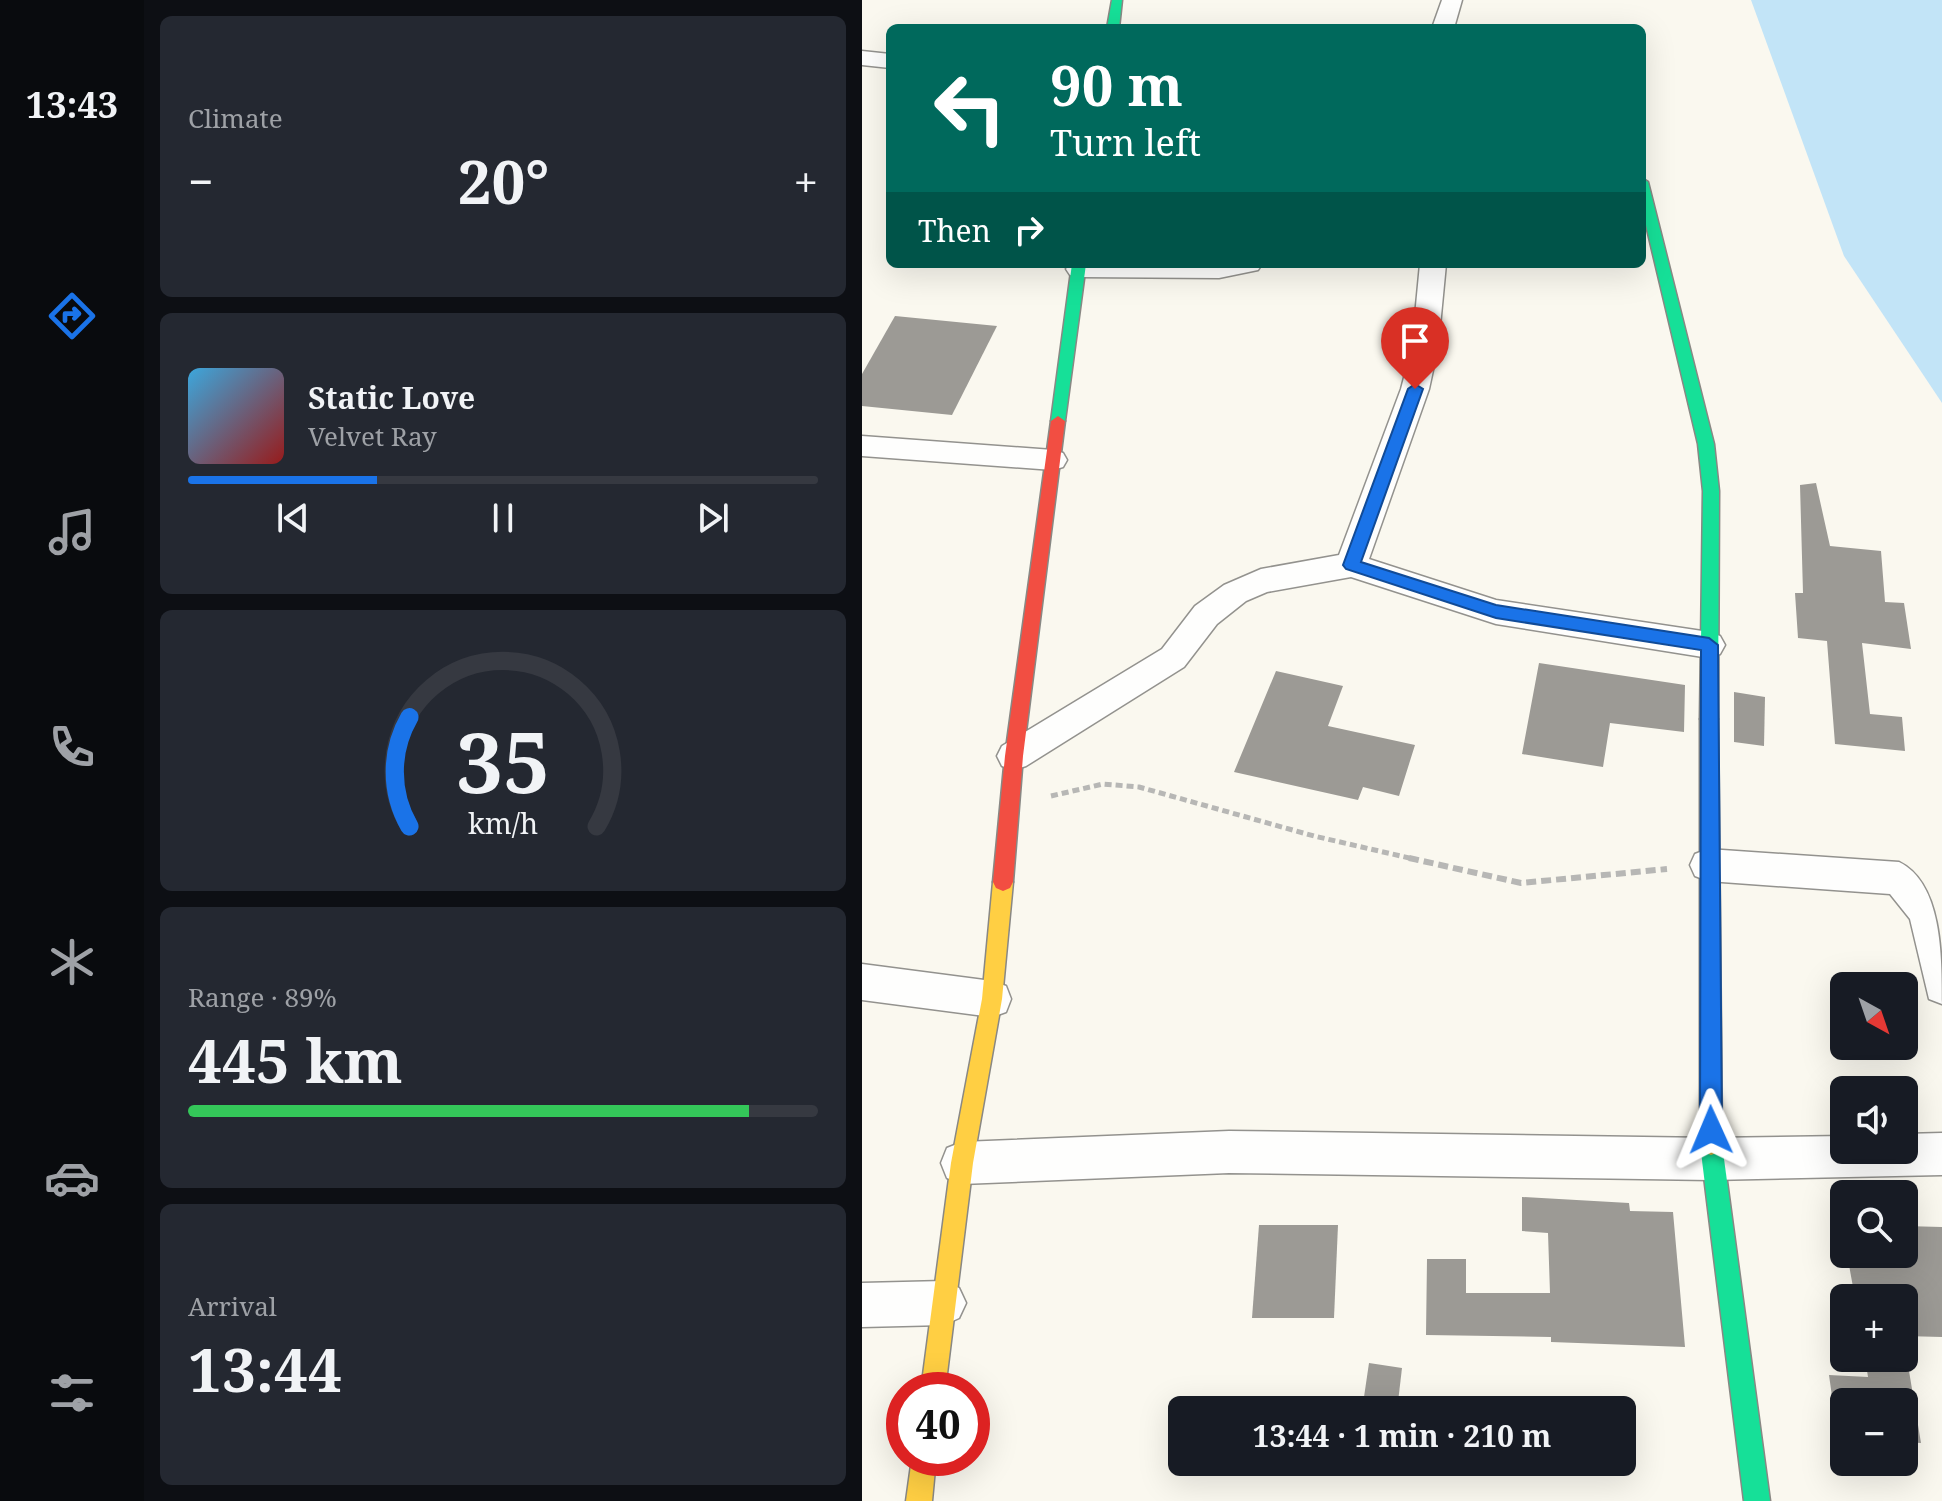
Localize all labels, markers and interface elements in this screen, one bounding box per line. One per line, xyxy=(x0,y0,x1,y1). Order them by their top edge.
text: 90 m xyxy=(1050,46,1183,122)
icon: left xyxy=(918,56,1022,160)
text: 13:43 xyxy=(26,80,118,129)
text: Climate xyxy=(188,100,283,136)
text: Turn left xyxy=(1050,118,1201,167)
text: 20° xyxy=(458,140,549,222)
text: − xyxy=(188,151,213,211)
text: + xyxy=(793,151,818,211)
icon: right xyxy=(1007,208,1051,252)
text: Then xyxy=(918,210,991,251)
icon: directions xyxy=(44,288,100,344)
pin xyxy=(1381,307,1449,389)
icon: arrive xyxy=(1393,319,1437,363)
text: Static Love xyxy=(308,377,475,418)
text: Velvet Ray xyxy=(308,418,437,454)
icon: previous xyxy=(271,496,315,540)
icon: pause xyxy=(481,496,525,540)
icon: next xyxy=(691,496,735,540)
icon: music xyxy=(44,504,100,560)
text: 35 xyxy=(456,703,550,816)
icon: phone xyxy=(44,719,100,775)
text: km/h xyxy=(468,803,538,842)
icon: climate xyxy=(44,934,100,990)
north arrow xyxy=(1830,972,1918,1060)
map controls xyxy=(1830,972,1918,1476)
text: Range · 89% xyxy=(188,979,337,1015)
text: 445 km xyxy=(188,1019,403,1101)
button: sound xyxy=(1830,1076,1918,1164)
position arrow xyxy=(1669,1088,1753,1172)
icon: car xyxy=(44,1150,100,1206)
button: search xyxy=(1830,1180,1918,1268)
button: + xyxy=(1830,1284,1918,1372)
text: Arrival xyxy=(188,1288,277,1324)
text: 13:44 xyxy=(188,1328,342,1410)
icon: filters xyxy=(44,1365,100,1421)
speed limit sign: 40 xyxy=(886,1372,990,1476)
button: − xyxy=(1830,1388,1918,1476)
text: 13:44 · 1 min · 210 m xyxy=(1253,1415,1551,1456)

